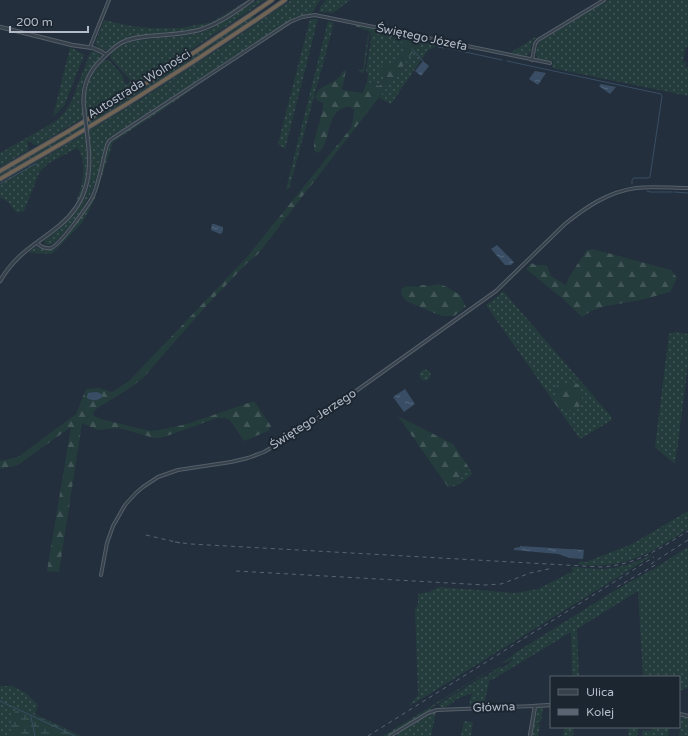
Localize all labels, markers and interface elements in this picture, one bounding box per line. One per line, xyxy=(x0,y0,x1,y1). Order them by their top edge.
scale bar xyxy=(10,8,88,34)
text: 200 m xyxy=(16,15,53,29)
street label: Świętego Józefa xyxy=(375,21,469,53)
street label: Autostrada Wolności xyxy=(85,47,193,121)
street label: Świętego Jerzego xyxy=(267,386,359,452)
legend xyxy=(550,676,680,728)
text: Ulica xyxy=(586,685,614,699)
street label: Główna xyxy=(472,699,516,715)
text: Kolej xyxy=(586,705,614,719)

